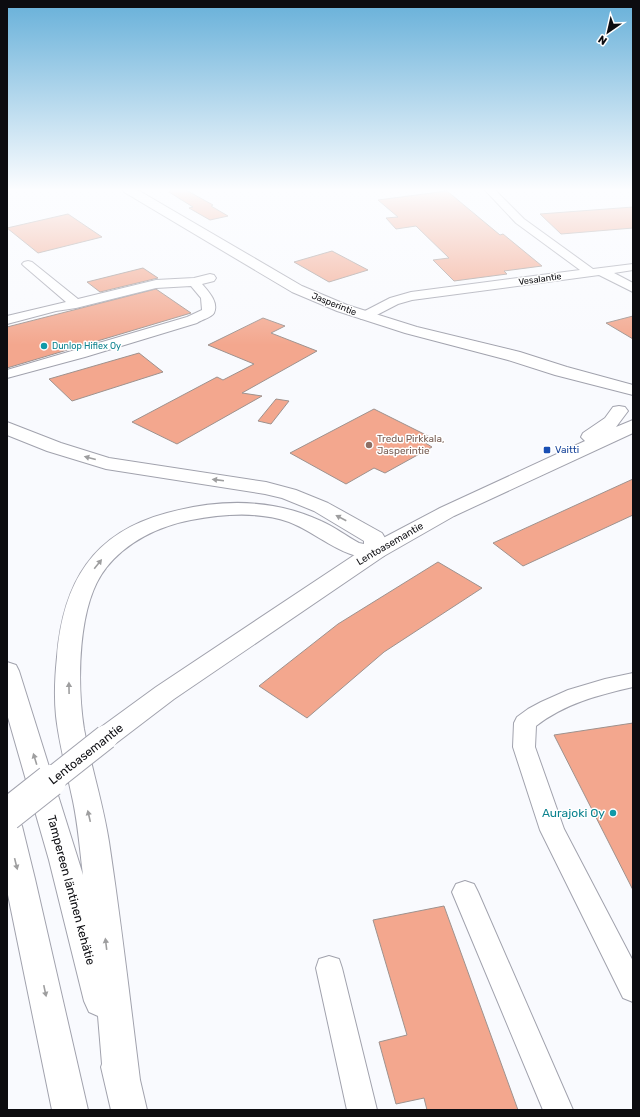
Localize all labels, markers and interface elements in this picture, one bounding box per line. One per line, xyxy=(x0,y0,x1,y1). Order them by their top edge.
north arrow xyxy=(588,12,628,52)
text: N xyxy=(596,32,610,47)
street label: Vesalantie xyxy=(518,271,562,287)
street label: Jasperintie xyxy=(310,290,358,318)
marker: Dunlop Hiflex Oy xyxy=(39,341,49,351)
place label: Dunlop Hiflex Oy xyxy=(52,341,121,351)
place label: Tredu Pirkkala, Jasperintie xyxy=(377,433,445,457)
marker: Tredu Pirkkala, Jasperintie xyxy=(364,440,374,450)
place label: Vaitti xyxy=(555,444,579,456)
marker: Vaitti xyxy=(542,445,552,455)
one-way arrow xyxy=(83,455,95,461)
one-way arrow xyxy=(212,477,224,483)
one-way arrow xyxy=(335,514,347,521)
street label: Lentoasemantie xyxy=(354,520,426,568)
one-way arrow xyxy=(94,558,102,569)
one-way arrow xyxy=(66,681,72,694)
street label: Lentoasemantie xyxy=(46,720,126,787)
one-way arrow xyxy=(32,753,38,765)
place label: Aurajoki Oy xyxy=(542,806,605,820)
marker: Aurajoki Oy xyxy=(608,808,618,818)
one-way arrow xyxy=(86,809,92,822)
street label: Tampereen läntinen kehätie xyxy=(44,814,98,967)
one-way arrow xyxy=(14,858,20,870)
one-way arrow xyxy=(103,938,109,950)
one-way arrow xyxy=(42,985,48,997)

